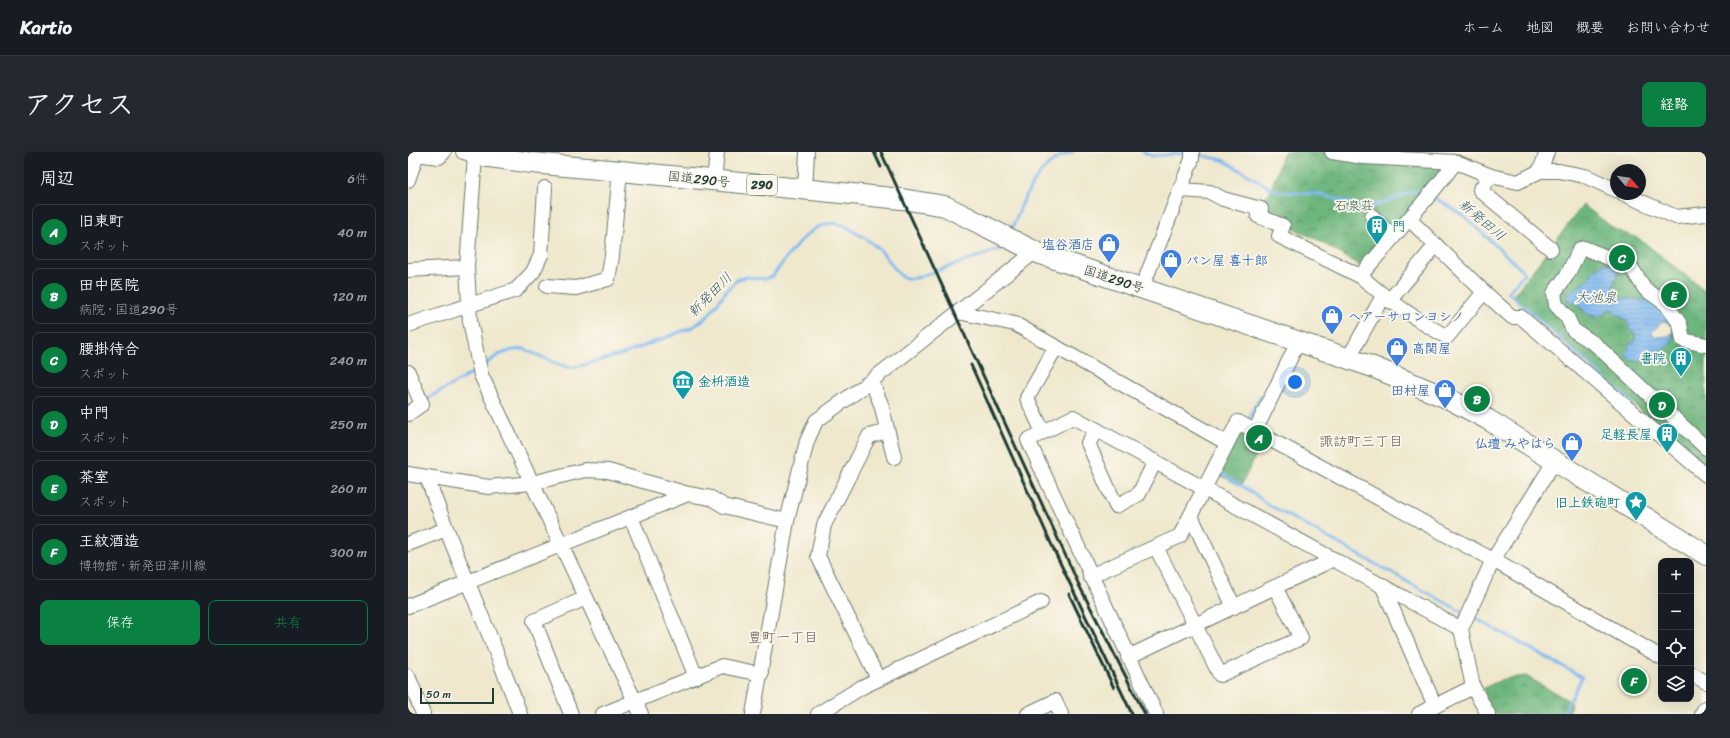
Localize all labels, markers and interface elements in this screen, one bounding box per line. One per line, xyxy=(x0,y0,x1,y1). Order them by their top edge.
text: Kartio xyxy=(20,11,72,44)
text: ホーム xyxy=(1463,15,1504,40)
text: 地図 xyxy=(1526,15,1554,40)
text: 概要 xyxy=(1576,15,1604,40)
text: お問い合わせ xyxy=(1626,15,1710,40)
text: アクセス xyxy=(24,80,134,129)
button: 経路 xyxy=(1642,82,1706,127)
text: 周辺 xyxy=(40,163,74,193)
street label: 国道290号 xyxy=(667,164,731,194)
north arrow xyxy=(1610,164,1646,200)
text: 6件 xyxy=(348,167,368,190)
road number: 290 xyxy=(747,175,777,195)
water label: 新発田川 xyxy=(1453,192,1511,248)
park label: 石泉荘 xyxy=(1334,194,1374,217)
text: 旧東町 xyxy=(79,208,124,234)
building icon: 門 xyxy=(1364,213,1390,246)
place label: 門 xyxy=(1392,215,1405,238)
text: A xyxy=(50,221,58,244)
text: 40 m xyxy=(337,221,367,244)
shop icon: 塩谷酒店 xyxy=(1096,231,1122,264)
place label: 塩谷酒店 xyxy=(1042,233,1094,256)
text: スポット xyxy=(79,234,131,257)
pin: C xyxy=(1609,243,1635,273)
shop icon: パン屋 喜十郎 xyxy=(1158,247,1184,280)
place label: パン屋 喜十郎 xyxy=(1186,249,1267,272)
street label: 国道290号 xyxy=(1081,258,1147,300)
water label: 新発田川 xyxy=(681,266,739,324)
text: 田中医院 xyxy=(79,272,139,298)
pin: E xyxy=(1661,280,1687,310)
text: B xyxy=(50,285,58,308)
text: 120 m xyxy=(332,285,367,308)
water label: 大池泉 xyxy=(1575,285,1617,310)
text: 病院 · 国道290号 xyxy=(79,298,178,321)
shop icon: ヘアーサロンヨシノ xyxy=(1319,303,1345,336)
place label: ヘアーサロンヨシノ xyxy=(1348,305,1464,328)
shop icon: 高関屋 xyxy=(1384,335,1410,368)
text: 腰掛待合 xyxy=(79,336,139,362)
place label: 高関屋 xyxy=(1412,337,1451,360)
building icon: 書院 xyxy=(1668,345,1694,378)
place label: 書院 xyxy=(1640,347,1666,370)
text: C xyxy=(50,349,58,372)
text: 240 m xyxy=(330,349,367,372)
text: スポット xyxy=(79,362,131,385)
museum icon: 金枡酒造 xyxy=(670,368,696,401)
place label: 金枡酒造 xyxy=(698,370,750,393)
your location xyxy=(1285,372,1305,392)
shop icon: 田村屋 xyxy=(1432,377,1458,410)
place label: 田村屋 xyxy=(1391,379,1430,402)
pin: B xyxy=(1464,384,1490,414)
pin: D xyxy=(1649,390,1675,420)
text: 中門 xyxy=(79,400,109,426)
text: D xyxy=(50,413,58,436)
text: 250 m xyxy=(330,413,367,436)
building icon: 足軽長屋 xyxy=(1654,421,1680,454)
pin: A xyxy=(1246,423,1272,453)
place label: 足軽長屋 xyxy=(1600,423,1652,446)
text: スポット xyxy=(79,426,131,449)
district label: 諏訪町三丁目 xyxy=(1319,429,1403,454)
shop icon: 仏壇 みやはら xyxy=(1559,430,1585,463)
place label: 仏壇 みやはら xyxy=(1475,432,1556,455)
text: 茶室 xyxy=(79,464,109,490)
text: E xyxy=(50,477,58,500)
text: 260 m xyxy=(331,477,367,500)
place icon: 旧上鉄砲町 xyxy=(1623,489,1649,522)
text: スポット xyxy=(79,490,131,513)
place label: 旧上鉄砲町 xyxy=(1555,491,1620,514)
text: 王紋酒造 xyxy=(79,528,139,554)
text: F xyxy=(50,541,58,564)
text: 300 m xyxy=(330,541,367,564)
text: 博物館 · 新発田津川線 xyxy=(79,554,206,577)
map controls xyxy=(1658,558,1694,702)
button: + xyxy=(1658,558,1694,594)
button: − xyxy=(1658,594,1694,630)
button: 保存 xyxy=(40,600,200,645)
button: 共有 xyxy=(208,600,368,645)
district label: 豊町一丁目 xyxy=(748,625,818,650)
button: locate xyxy=(1658,630,1694,666)
pin: F xyxy=(1621,666,1647,696)
button: layers xyxy=(1658,666,1694,702)
text: 50 m xyxy=(426,685,451,704)
scale bar xyxy=(420,686,494,705)

